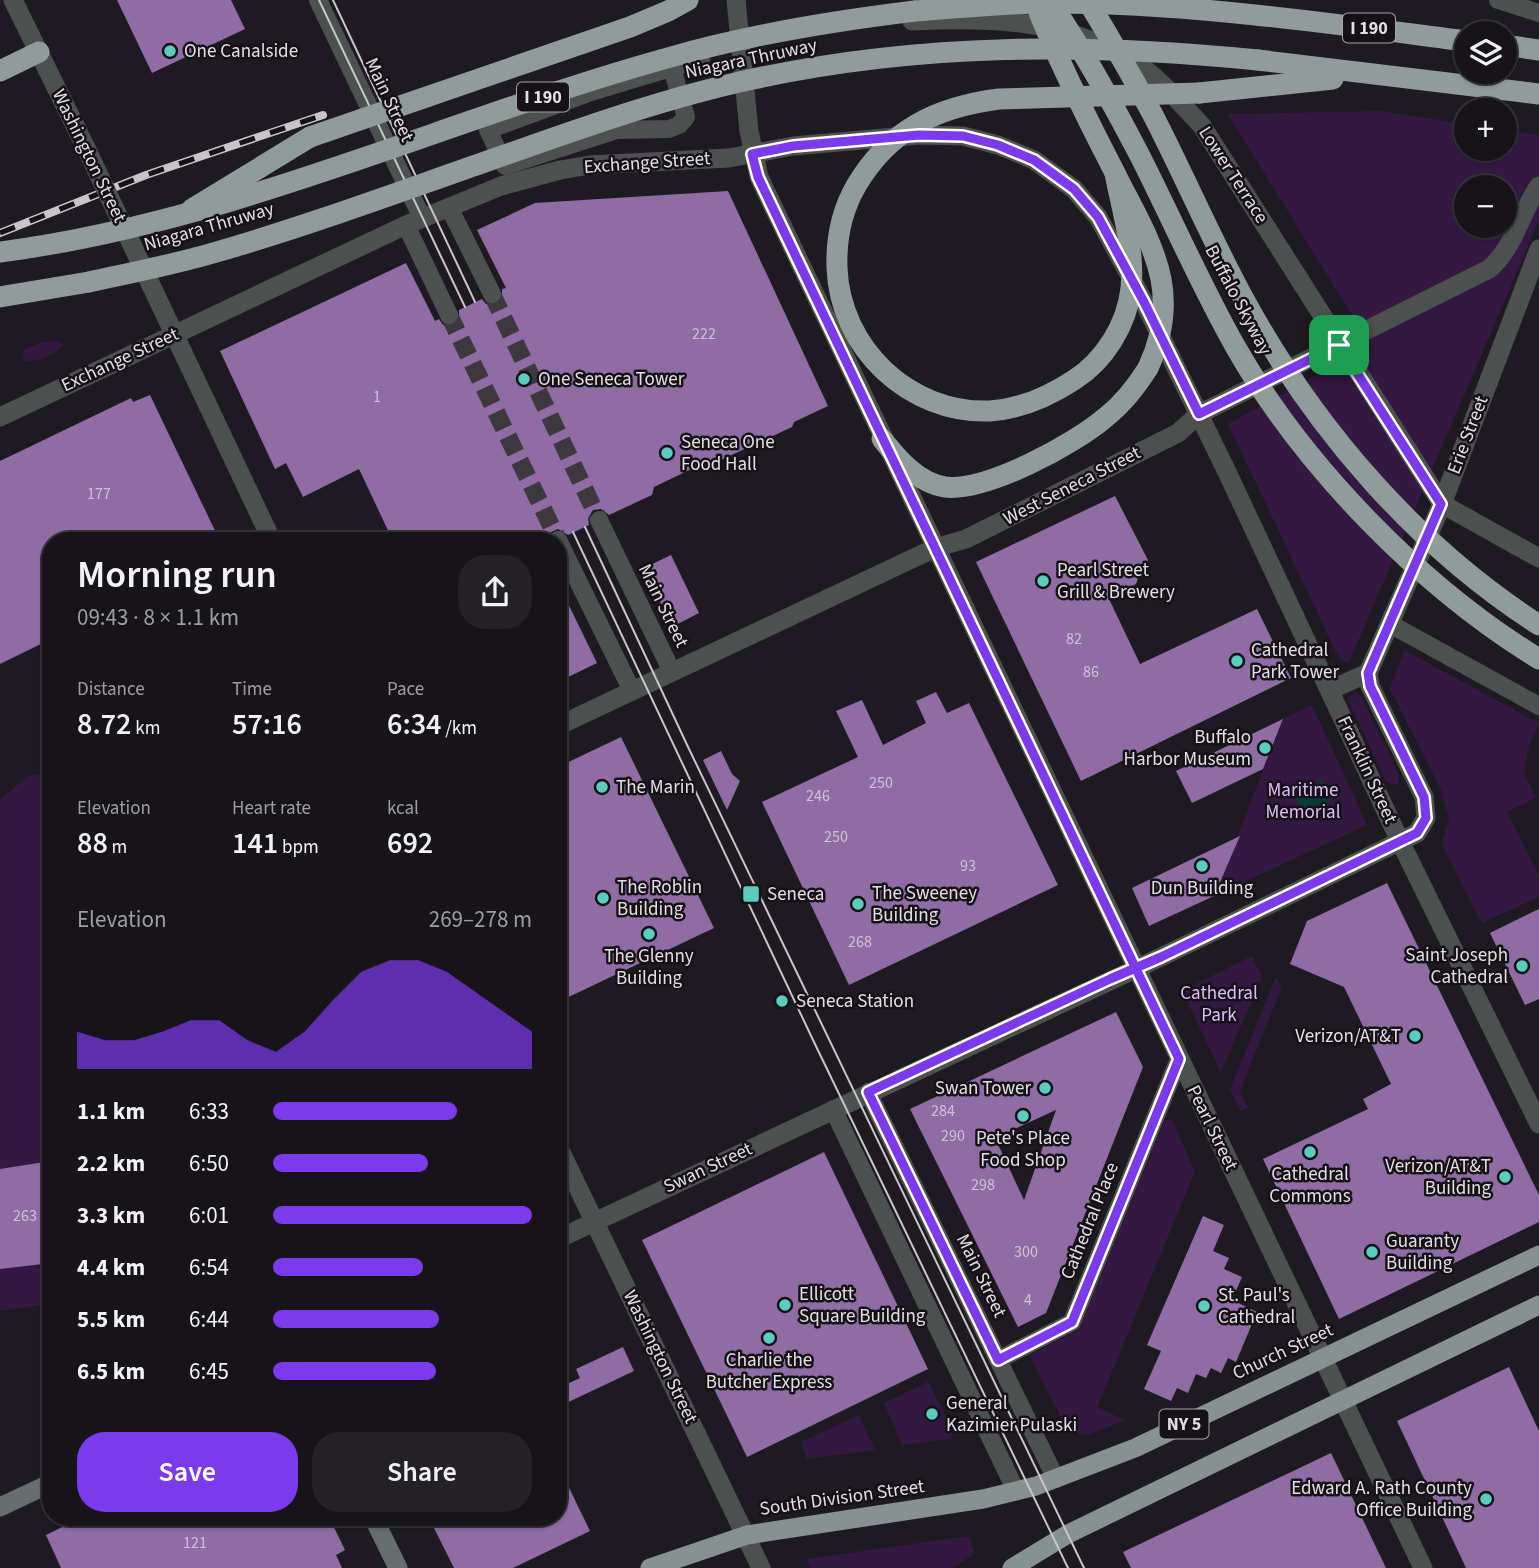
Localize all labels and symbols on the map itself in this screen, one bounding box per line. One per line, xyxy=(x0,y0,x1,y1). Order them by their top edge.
road number: I 190 xyxy=(1343,13,1395,42)
street label: Niagara Thruway xyxy=(683,32,820,86)
place label: One Canalside xyxy=(184,38,298,65)
marker: One Canalside xyxy=(162,43,178,59)
street label: Main Street xyxy=(358,54,420,147)
road number: I 190 xyxy=(517,82,569,112)
street label: Washington Street xyxy=(45,85,133,228)
street label: Lower Terrace xyxy=(1191,121,1275,229)
street label: Exchange Street xyxy=(583,145,712,181)
street label: Niagara Thruway xyxy=(141,195,277,258)
street label: Buffalo Skyway xyxy=(1198,240,1278,360)
pin xyxy=(1309,315,1369,375)
street label: Exchange Street xyxy=(57,321,184,399)
house number: 222 xyxy=(692,323,716,345)
place label: One Seneca Tower xyxy=(538,366,685,393)
marker: One Seneca Tower xyxy=(516,371,532,387)
house number: 1 xyxy=(373,386,381,408)
street label: Erie Street xyxy=(1441,391,1496,478)
place label: Seneca One Food Hall xyxy=(681,429,775,478)
street label: West Seneca Street xyxy=(999,439,1146,532)
marker: Seneca One Food Hall xyxy=(659,445,675,461)
house number: 177 xyxy=(87,483,111,505)
place label: Pearl Street Grill & Brewery xyxy=(1057,557,1175,606)
street label: Main Street xyxy=(631,560,695,653)
marker: Pearl Street Grill & Brewery xyxy=(1035,573,1051,589)
house number: 82 xyxy=(1066,628,1082,650)
place label: Cathedral Park Tower xyxy=(1251,637,1339,686)
marker: Cathedral Park Tower xyxy=(1229,653,1245,669)
house number: 86 xyxy=(1083,661,1099,683)
street label: Franklin Street xyxy=(1330,712,1404,829)
place label: Buffalo Harbor Museum xyxy=(1124,724,1251,773)
marker: Buffalo Harbor Museum xyxy=(1257,740,1273,756)
house number: 250 xyxy=(869,772,893,794)
place label: The Marin xyxy=(616,774,695,801)
park label: Maritime Memorial xyxy=(1266,777,1341,826)
marker: The Marin xyxy=(594,779,610,795)
house number: 246 xyxy=(806,785,830,807)
house number: 250 xyxy=(824,826,848,848)
house number: 93 xyxy=(960,855,976,877)
marker: Dun Building xyxy=(1194,858,1210,874)
place label: The Roblin Building xyxy=(617,874,702,923)
place label: Dun Building xyxy=(1151,875,1254,902)
place label: The Sweeney Building xyxy=(872,880,977,929)
place label: Seneca xyxy=(767,881,824,908)
marker: Seneca xyxy=(741,884,761,904)
marker: The Roblin Building xyxy=(595,890,611,906)
marker: The Sweeney Building xyxy=(850,896,866,912)
marker: The Glenny Building xyxy=(641,926,657,942)
house number: 268 xyxy=(848,931,872,953)
place label: Saint Joseph Cathedral xyxy=(1405,942,1508,991)
place label: The Glenny Building xyxy=(604,943,694,992)
marker: Saint Joseph Cathedral xyxy=(1514,958,1530,974)
park label: Cathedral Park xyxy=(1180,980,1258,1029)
place label: Seneca Station xyxy=(796,988,914,1015)
marker: Seneca Station xyxy=(774,993,790,1009)
place label: Verizon/AT&T xyxy=(1295,1023,1401,1050)
marker: Verizon/AT&T xyxy=(1407,1028,1423,1044)
place label: Swan Tower xyxy=(935,1075,1031,1102)
marker: Swan Tower xyxy=(1037,1080,1053,1096)
street label: Pearl Street xyxy=(1180,1081,1245,1176)
house number: 284 xyxy=(931,1100,955,1122)
marker: Pete's Place Food Shop xyxy=(1015,1108,1031,1124)
house number: 290 xyxy=(941,1125,965,1147)
place label: Pete's Place Food Shop xyxy=(976,1125,1070,1174)
street label: Swan Street xyxy=(659,1135,757,1200)
marker: Cathedral Commons xyxy=(1302,1144,1318,1160)
place label: Verizon/AT&T Building xyxy=(1385,1153,1491,1202)
street label: Cathedral Place xyxy=(1054,1158,1126,1284)
place label: Cathedral Commons xyxy=(1269,1161,1351,1210)
marker: Verizon/AT&T Building xyxy=(1497,1169,1513,1185)
house number: 298 xyxy=(971,1174,995,1196)
house number: 263 xyxy=(13,1205,37,1227)
place label: Guaranty Building xyxy=(1386,1228,1459,1277)
street label: Main Street xyxy=(949,1230,1013,1323)
house number: 300 xyxy=(1014,1241,1038,1263)
marker: Guaranty Building xyxy=(1364,1244,1380,1260)
place label: Ellicott Square Building xyxy=(799,1281,926,1330)
place label: St. Paul's Cathedral xyxy=(1218,1282,1296,1331)
street label: Washington Street xyxy=(616,1286,704,1429)
house number: 4 xyxy=(1024,1289,1032,1311)
marker: Ellicott Square Building xyxy=(777,1297,793,1313)
marker: St. Paul's Cathedral xyxy=(1196,1298,1212,1314)
street label: Church Street xyxy=(1228,1317,1338,1387)
marker: Charlie the Butcher Express xyxy=(761,1330,777,1346)
place label: Charlie the Butcher Express xyxy=(706,1347,832,1396)
place label: General Kazimier Pulaski xyxy=(946,1390,1077,1439)
marker: General Kazimier Pulaski xyxy=(924,1406,940,1422)
road number: NY 5 xyxy=(1160,1409,1208,1438)
street label: South Division Street xyxy=(758,1473,927,1523)
place label: Edward A. Rath County Office Building xyxy=(1291,1475,1472,1524)
marker: Edward A. Rath County Office Building xyxy=(1478,1491,1494,1507)
house number: 121 xyxy=(183,1532,207,1554)

